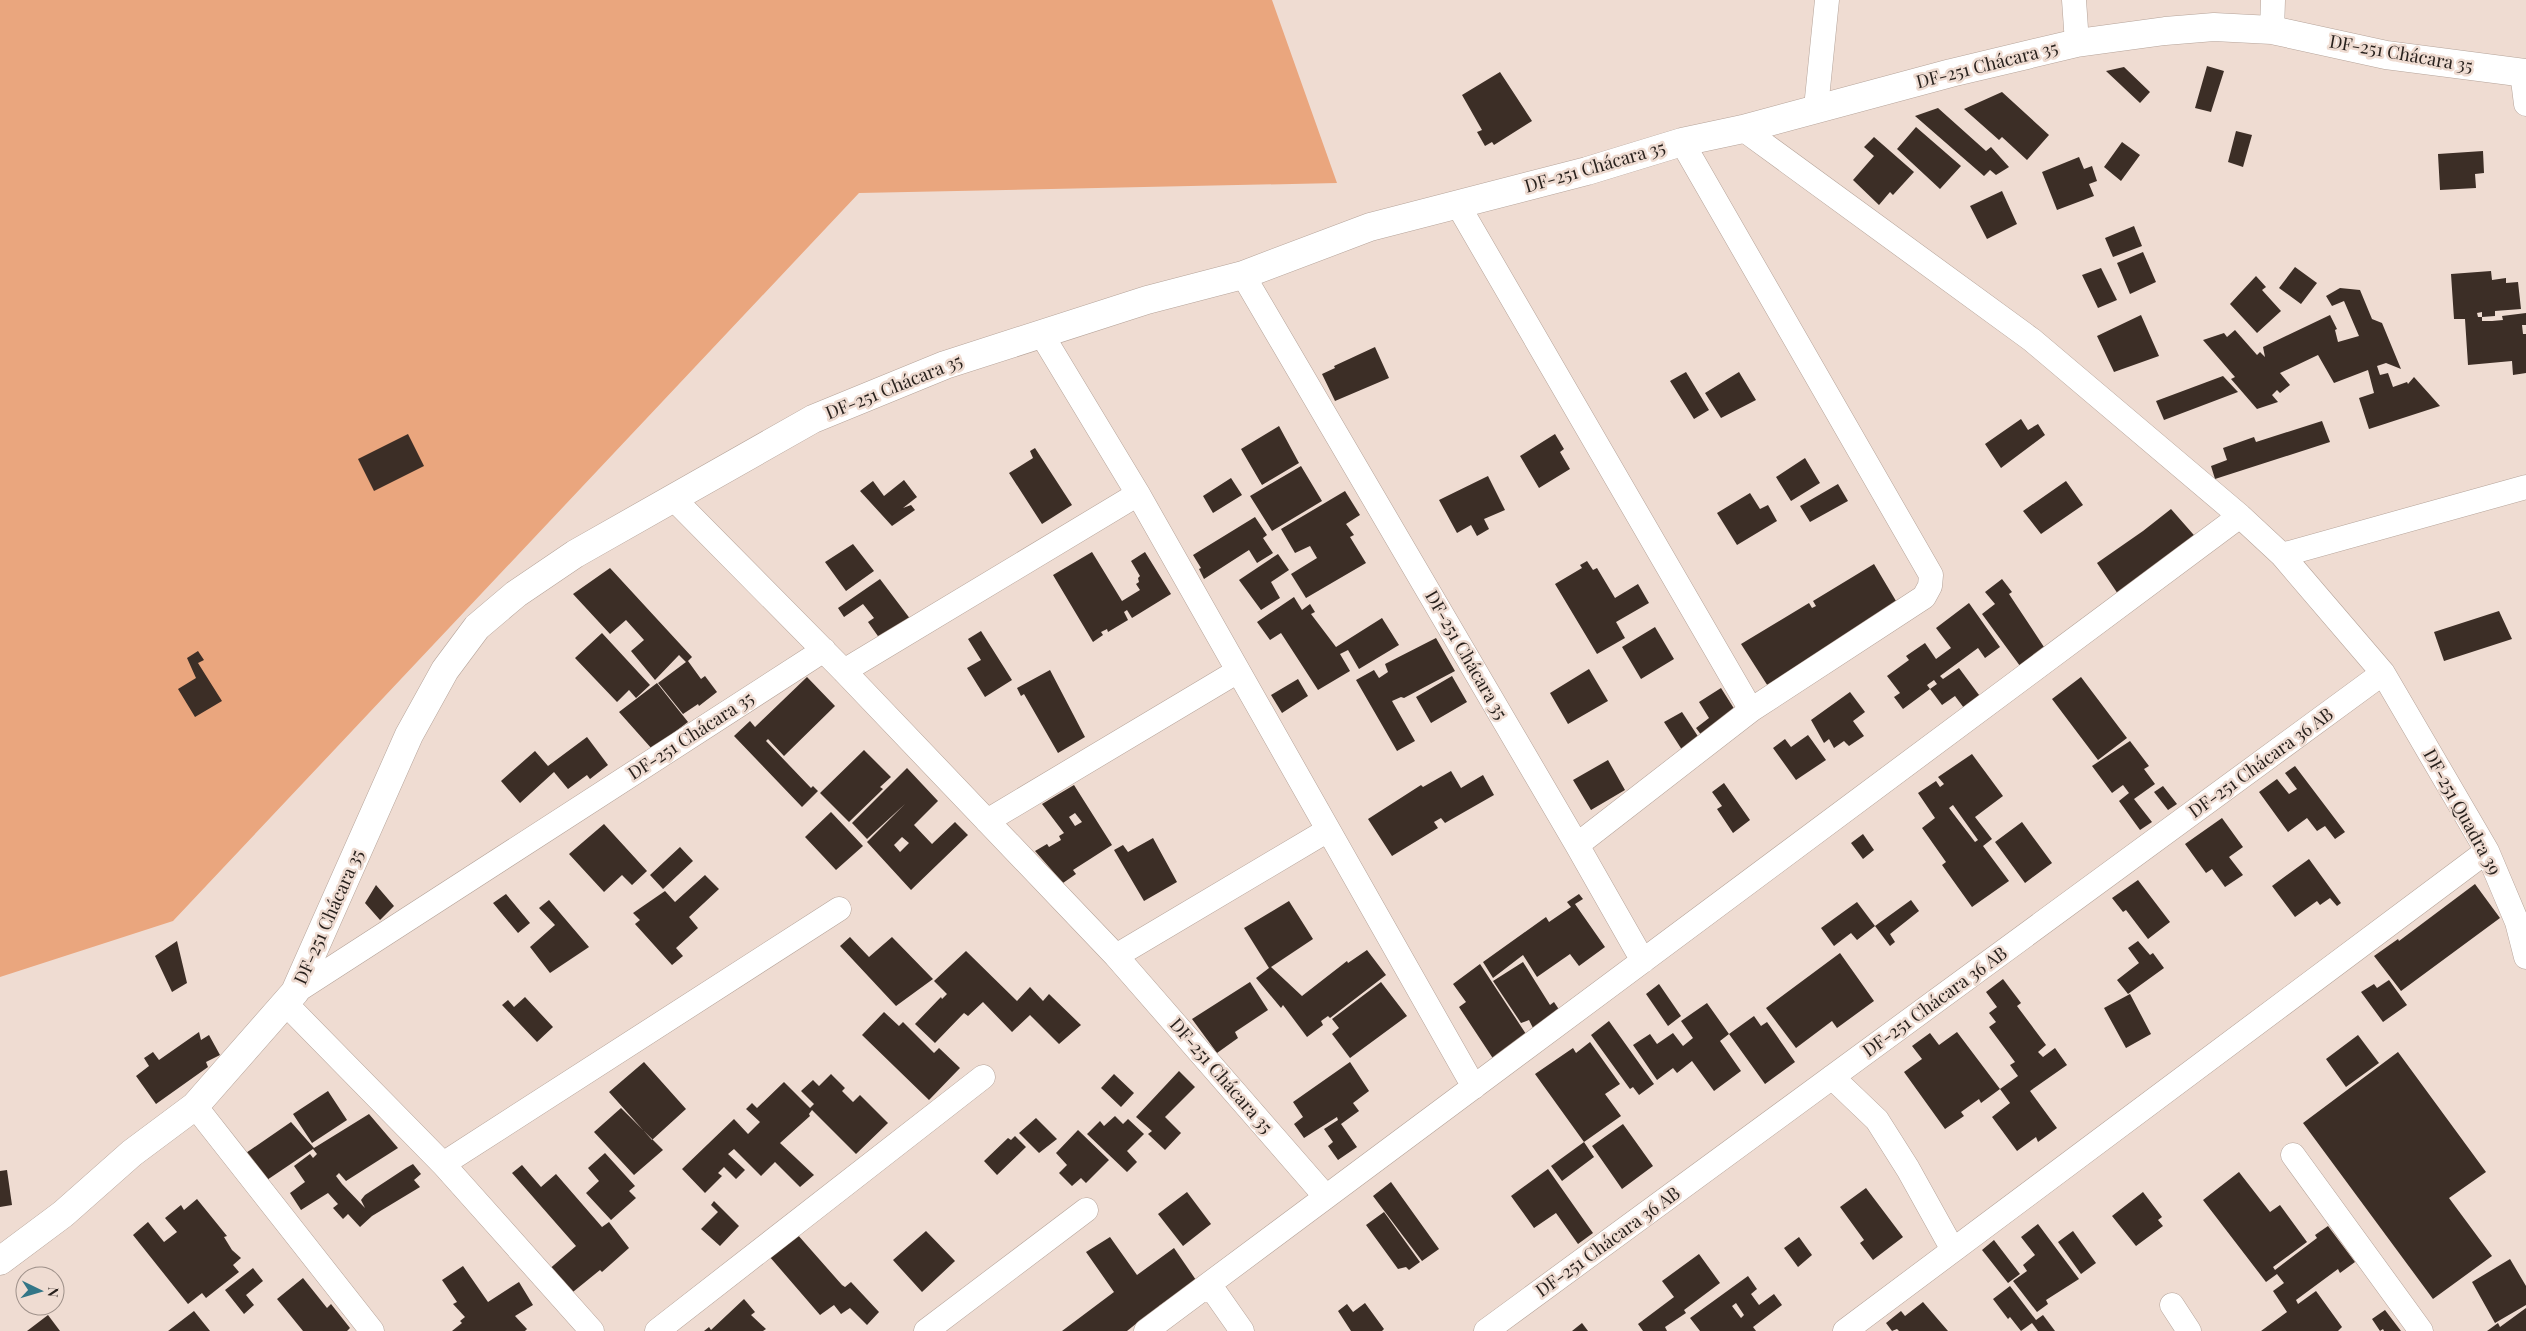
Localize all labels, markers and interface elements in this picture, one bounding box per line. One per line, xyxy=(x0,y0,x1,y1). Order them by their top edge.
street label: DF-251 Chácara 35 xyxy=(2328,29,2475,77)
street label: DF-251 Chácara 35 xyxy=(1913,35,2060,93)
street label: DF-251 Chácara 35 xyxy=(1522,134,1668,198)
street label: DF-251 Chácara 35 xyxy=(822,348,966,424)
street label: DF-251 Chácara 35 xyxy=(1420,586,1514,723)
street label: DF-251 Chácara 35 xyxy=(623,686,758,785)
street label: DF-251 Chácara 36 AB xyxy=(2183,702,2338,823)
street label: DF-251 Quadra 39 xyxy=(2418,744,2507,879)
street label: DF-251 Chácara 35 xyxy=(288,845,369,988)
street label: DF-251 Chácara 36 AB xyxy=(1857,941,2012,1062)
street label: DF-251 Chácara 35 xyxy=(1165,1013,1278,1138)
street label: DF-251 Chácara 36 AB xyxy=(1530,1181,1685,1302)
north arrow xyxy=(15,1266,65,1316)
text: N xyxy=(44,1286,63,1298)

